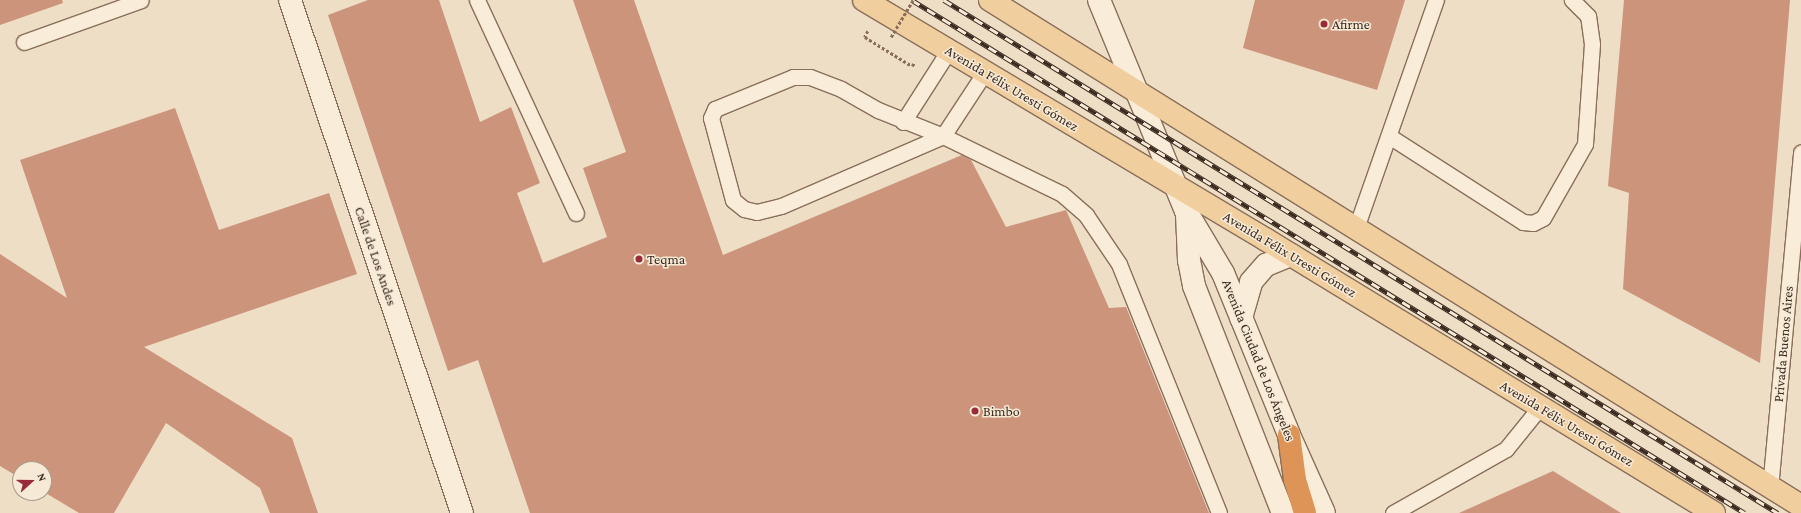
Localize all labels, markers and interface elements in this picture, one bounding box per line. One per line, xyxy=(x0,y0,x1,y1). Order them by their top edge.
place label: Afirme xyxy=(1332,16,1370,32)
marker: Afirme xyxy=(1319,19,1329,29)
street label: Avenida Félix Uresti Gómez xyxy=(942,42,1082,134)
street label: Calle de Los Andes xyxy=(351,204,401,308)
street label: Avenida Félix Uresti Gómez xyxy=(1220,208,1360,300)
place label: Teqma xyxy=(647,251,685,267)
marker: Teqma xyxy=(634,254,644,264)
street label: Avenida Ciudad de Los Ángeles xyxy=(1219,277,1299,443)
street label: Privada Buenos Aires xyxy=(1770,285,1796,403)
street label: Avenida Félix Uresti Gómez xyxy=(1497,377,1637,469)
place label: Bimbo xyxy=(983,403,1020,419)
marker: Bimbo xyxy=(970,406,980,416)
north arrow xyxy=(12,461,52,501)
text: N xyxy=(35,471,49,483)

